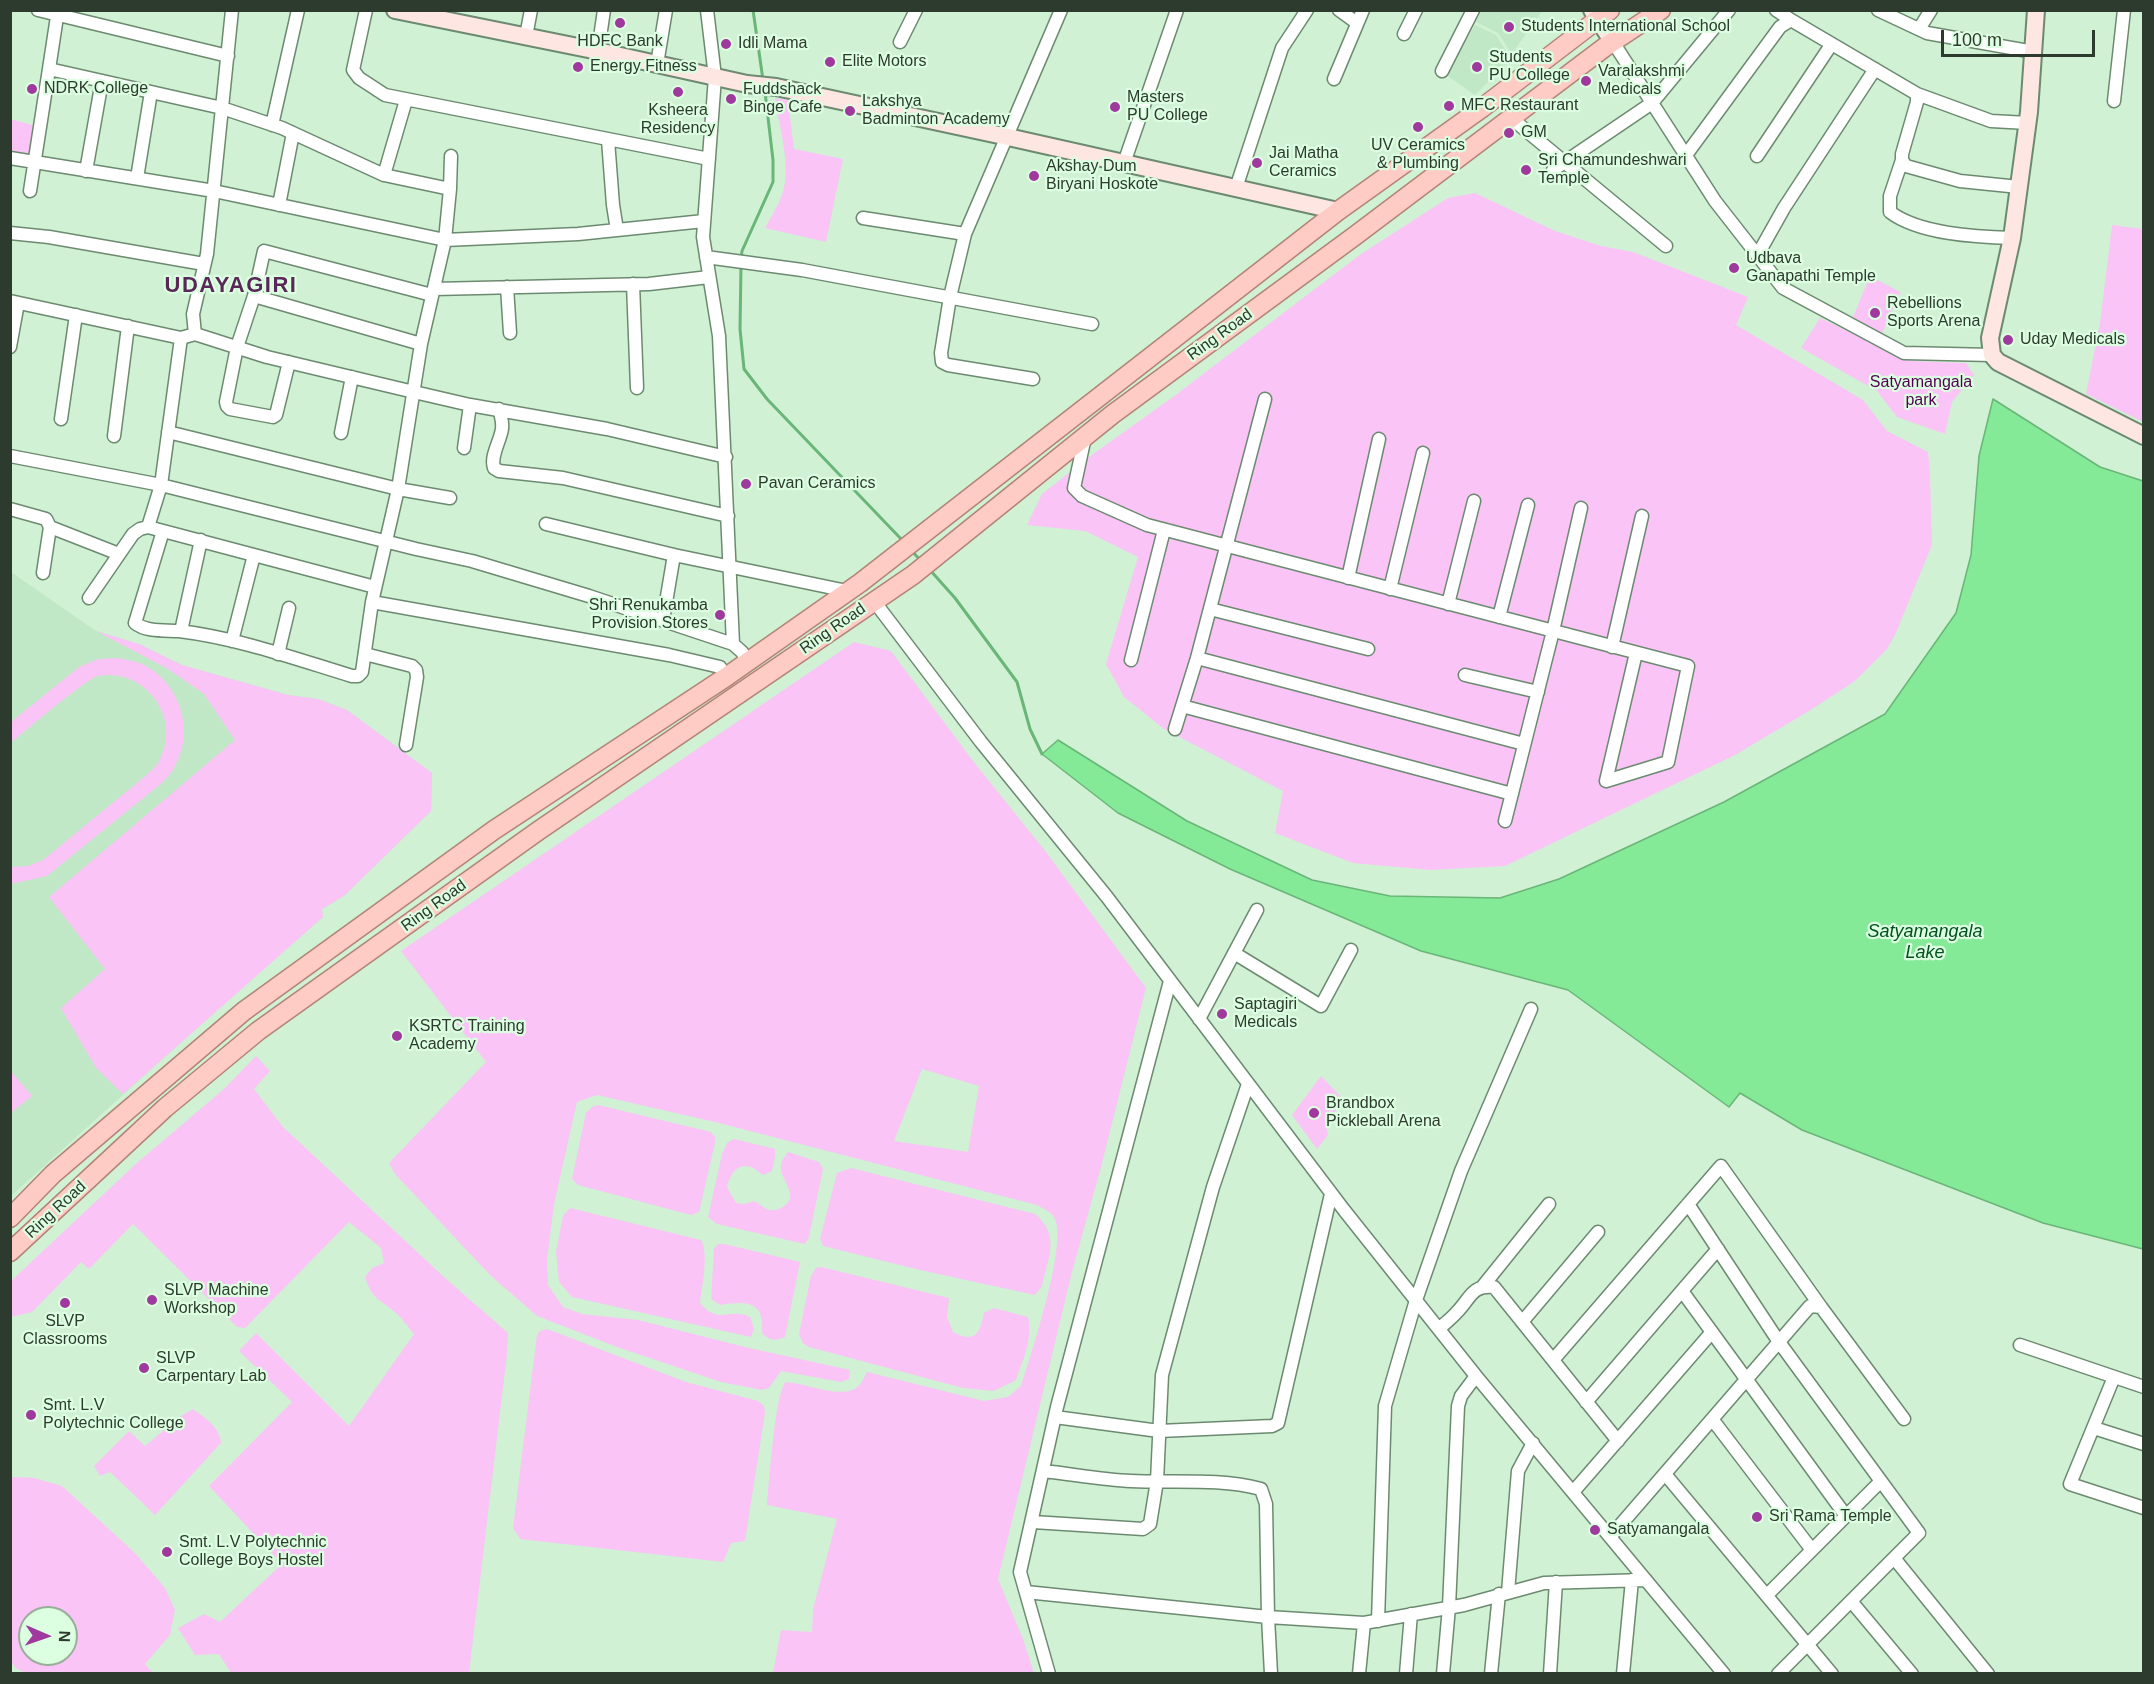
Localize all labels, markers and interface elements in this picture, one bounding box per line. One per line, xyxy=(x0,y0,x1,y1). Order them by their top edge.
marker: HDFC Bank xyxy=(613,16,627,30)
place label: Students International School xyxy=(1521,17,1730,37)
scale bar xyxy=(1944,18,2098,56)
marker: Students International School xyxy=(1502,20,1516,34)
text: 100 m xyxy=(1952,30,2002,50)
place label: HDFC Bank xyxy=(577,32,663,52)
place label: Idli Mama xyxy=(738,34,807,54)
marker: Idli Mama xyxy=(719,37,733,51)
place label: Students PU College xyxy=(1489,48,1570,86)
place label: Elite Motors xyxy=(842,52,926,72)
marker: Elite Motors xyxy=(823,55,837,69)
place label: Energy Fitness xyxy=(590,57,697,77)
marker: Energy Fitness xyxy=(571,60,585,74)
marker: Students PU College xyxy=(1470,60,1484,74)
place label: Varalakshmi Medicals xyxy=(1598,62,1685,100)
marker: Varalakshmi Medicals xyxy=(1579,74,1593,88)
place label: NDRK College xyxy=(44,79,148,99)
place label: Fuddshack Binge Cafe xyxy=(743,80,822,118)
marker: NDRK College xyxy=(25,82,39,96)
marker: Ksheera Residency xyxy=(671,85,685,99)
place label: Masters PU College xyxy=(1127,88,1208,126)
marker: Fuddshack Binge Cafe xyxy=(724,92,738,106)
place label: Lakshya Badminton Academy xyxy=(862,92,1010,130)
place label: MFC Restaurant xyxy=(1461,96,1578,116)
marker: MFC Restaurant xyxy=(1442,99,1456,113)
marker: Masters PU College xyxy=(1108,100,1122,114)
place label: Ksheera Residency xyxy=(641,101,715,139)
marker: Lakshya Badminton Academy xyxy=(843,104,857,118)
marker: UV Ceramics & Plumbing xyxy=(1411,120,1425,134)
place label: GM xyxy=(1521,123,1547,143)
marker: GM xyxy=(1502,126,1516,140)
place label: UV Ceramics & Plumbing xyxy=(1371,136,1465,174)
place label: Jai Matha Ceramics xyxy=(1269,144,1338,182)
place label: Sri Chamundeshwari Temple xyxy=(1538,151,1687,189)
marker: Jai Matha Ceramics xyxy=(1250,156,1264,170)
place label: Akshay Dum Biryani Hoskote xyxy=(1046,157,1158,195)
marker: Sri Chamundeshwari Temple xyxy=(1519,163,1533,177)
marker: Akshay Dum Biryani Hoskote xyxy=(1027,169,1041,183)
place label: Udbava Ganapathi Temple xyxy=(1746,249,1876,287)
marker: Udbava Ganapathi Temple xyxy=(1727,261,1741,275)
district label: UDAYAGIRI xyxy=(165,273,297,299)
place label: Rebellions Sports Arena xyxy=(1887,294,1980,332)
street label: Ring Road xyxy=(1184,305,1256,365)
marker: Rebellions Sports Arena xyxy=(1868,306,1882,320)
place label: Uday Medicals xyxy=(2020,330,2125,350)
marker: Uday Medicals xyxy=(2001,333,2015,347)
park label: Satyamangala park xyxy=(1870,373,1972,411)
place label: Pavan Ceramics xyxy=(758,474,875,494)
marker: Pavan Ceramics xyxy=(739,477,753,491)
place label: Shri Renukamba Provision Stores xyxy=(589,596,708,634)
street label: Ring Road xyxy=(797,599,869,659)
marker: Shri Renukamba Provision Stores xyxy=(713,608,727,622)
street label: Ring Road xyxy=(398,876,470,936)
water label: Satyamangala Lake xyxy=(1867,921,1983,964)
place label: Saptagiri Medicals xyxy=(1234,995,1297,1033)
marker: Saptagiri Medicals xyxy=(1215,1007,1229,1021)
place label: KSRTC Training Academy xyxy=(409,1017,525,1055)
marker: KSRTC Training Academy xyxy=(390,1029,404,1043)
place label: Brandbox Pickleball Arena xyxy=(1326,1094,1441,1132)
marker: Brandbox Pickleball Arena xyxy=(1307,1106,1321,1120)
street label: Ring Road xyxy=(22,1177,90,1243)
place label: SLVP Machine Workshop xyxy=(164,1281,269,1319)
marker: SLVP Machine Workshop xyxy=(145,1293,159,1307)
marker: SLVP Classrooms xyxy=(58,1296,72,1310)
place label: SLVP Classrooms xyxy=(23,1312,107,1350)
place label: SLVP Carpentary Lab xyxy=(156,1349,266,1387)
marker: SLVP Carpentary Lab xyxy=(137,1361,151,1375)
place label: Smt. L.V Polytechnic College xyxy=(43,1396,184,1434)
marker: Smt. L.V Polytechnic College xyxy=(24,1408,38,1422)
place label: Sri Rama Temple xyxy=(1769,1507,1892,1527)
marker: Sri Rama Temple xyxy=(1750,1510,1764,1524)
place label: Satyamangala xyxy=(1607,1520,1709,1540)
marker: Satyamangala xyxy=(1588,1523,1602,1537)
place label: Smt. L.V Polytechnic College Boys Hostel xyxy=(179,1533,327,1571)
marker: Smt. L.V Polytechnic College Boys Hostel xyxy=(160,1545,174,1559)
north arrow xyxy=(18,1606,78,1666)
text: N xyxy=(56,1631,73,1643)

